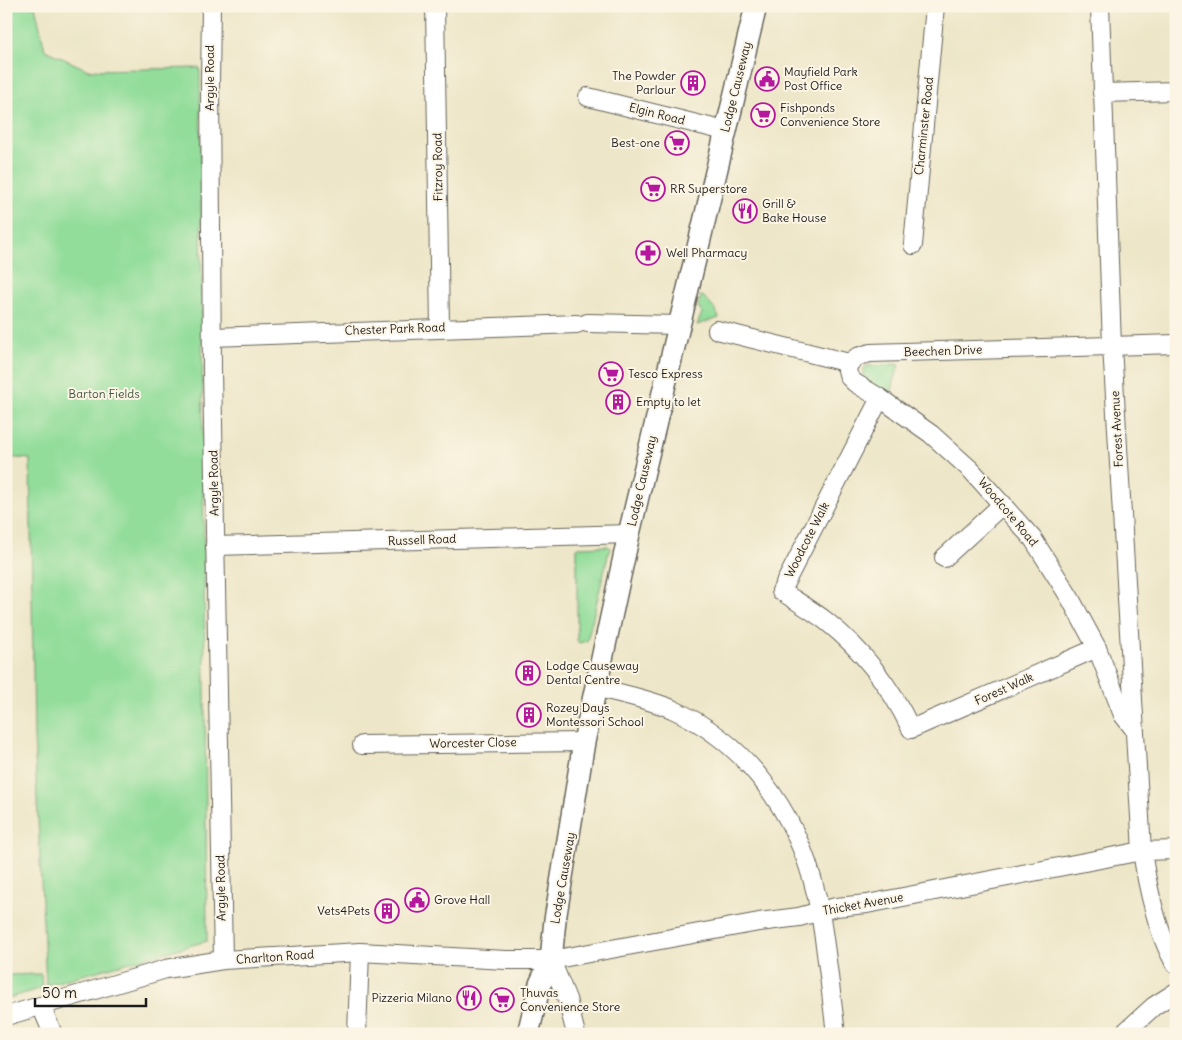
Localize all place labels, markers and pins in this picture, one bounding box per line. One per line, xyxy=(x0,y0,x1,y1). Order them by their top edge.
place label: Mayfield Park Post Office xyxy=(784,64,858,93)
public building icon: Mayfield Park Post Office xyxy=(754,66,780,92)
place label: The Powder Parlour xyxy=(612,68,676,97)
building icon: The Powder Parlour xyxy=(680,70,706,96)
place label: Fishponds Convenience Store xyxy=(780,100,880,129)
supermarket icon: Fishponds Convenience Store xyxy=(750,102,776,128)
supermarket icon: Best-one xyxy=(664,130,690,156)
place label: Best-one xyxy=(611,135,660,150)
supermarket icon: RR Superstore xyxy=(640,176,666,202)
place label: RR Superstore xyxy=(670,181,747,196)
place label: Grill & Bake House xyxy=(762,196,826,225)
restaurant icon: Grill & Bake House xyxy=(732,198,758,224)
pharmacy icon: Well Pharmacy xyxy=(635,240,661,266)
place label: Well Pharmacy xyxy=(666,245,747,260)
supermarket icon: Tesco Express xyxy=(598,361,624,387)
place label: Tesco Express xyxy=(628,366,703,381)
building icon: Empty to let xyxy=(605,389,631,415)
place label: Empty to let xyxy=(636,394,701,409)
place label: Lodge Causeway Dental Centre xyxy=(546,658,639,687)
building icon: Lodge Causeway Dental Centre xyxy=(515,660,541,686)
place label: Rozey Days Montessori School xyxy=(546,700,644,729)
building icon: Rozey Days Montessori School xyxy=(516,702,542,728)
public building icon: Grove Hall xyxy=(404,887,430,913)
place label: Grove Hall xyxy=(434,892,490,907)
building icon: Vets4Pets xyxy=(374,898,400,924)
place label: Vets4Pets xyxy=(317,903,370,918)
restaurant icon: Pizzeria Milano xyxy=(456,985,482,1011)
place label: Thuvas Convenience Store xyxy=(520,985,620,1014)
supermarket icon: Thuvas Convenience Store xyxy=(489,987,515,1013)
place label: Pizzeria Milano xyxy=(371,990,452,1005)

